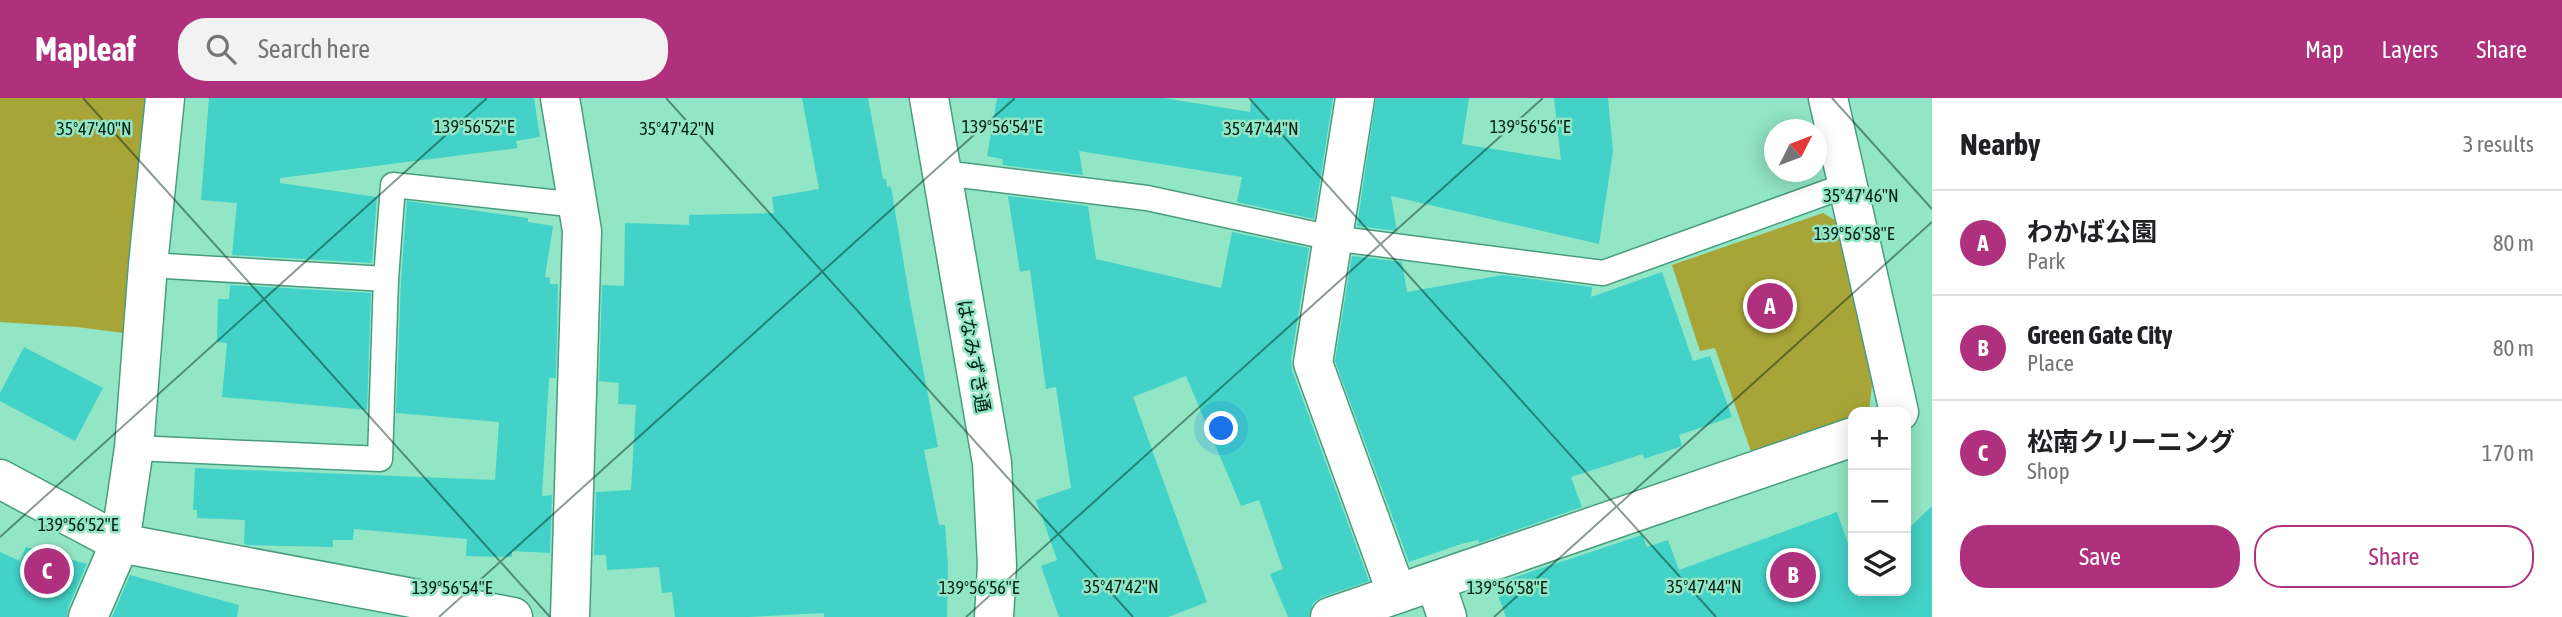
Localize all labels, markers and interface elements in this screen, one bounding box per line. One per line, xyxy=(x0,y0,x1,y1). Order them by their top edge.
search box xyxy=(178,18,668,81)
text: Mapleaf xyxy=(35,30,136,68)
icon: search xyxy=(202,30,240,68)
text: Search here xyxy=(258,34,370,64)
text: Map xyxy=(2305,36,2344,63)
text: Layers xyxy=(2382,36,2438,63)
text: Share xyxy=(2476,36,2527,63)
text: 139°56'52"E xyxy=(434,116,515,137)
text: 139°56'54"E xyxy=(962,116,1043,137)
text: 139°56'56"E xyxy=(1490,116,1571,137)
text: 35°47'40"N xyxy=(56,118,132,139)
text: 35°47'42"N xyxy=(639,118,715,139)
text: 35°47'44"N xyxy=(1223,118,1299,139)
north arrow xyxy=(1764,119,1827,182)
text: Nearby xyxy=(1960,127,2040,161)
text: 3 results xyxy=(2463,131,2534,157)
text: 35°47'46"N xyxy=(1823,185,1899,206)
text: わかば公園 xyxy=(2027,217,2157,247)
text: 139°56'58"E xyxy=(1814,223,1895,244)
text: A xyxy=(1977,230,1989,256)
text: 80 m xyxy=(2493,230,2534,256)
text: Park xyxy=(2027,248,2065,274)
pin: A xyxy=(1747,280,1793,332)
street label: はなみずき通 xyxy=(953,298,995,414)
text: Green Gate City xyxy=(2027,320,2172,350)
text: B xyxy=(1978,335,1988,361)
text: 80 m xyxy=(2493,335,2534,361)
text: Place xyxy=(2027,350,2074,376)
map controls xyxy=(1848,407,1911,596)
button: + xyxy=(1848,407,1911,470)
your location xyxy=(1204,411,1238,445)
text: 松南クリーニング xyxy=(2027,427,2235,457)
text: C xyxy=(1978,440,1988,466)
text: 170 m xyxy=(2482,440,2534,466)
text: Shop xyxy=(2027,458,2070,484)
button: − xyxy=(1848,470,1911,533)
text: 139°56'52"E xyxy=(38,514,119,535)
button: Save xyxy=(1960,525,2240,588)
button: Share xyxy=(2254,525,2534,588)
button: layers xyxy=(1848,533,1911,596)
pin: C xyxy=(24,545,70,597)
pin: B xyxy=(1770,549,1816,601)
text: 35°47'42"N xyxy=(1083,576,1159,597)
text: 35°47'44"N xyxy=(1666,576,1742,597)
text: 139°56'54"E xyxy=(412,577,493,598)
text: 139°56'56"E xyxy=(939,577,1020,598)
text: 139°56'58"E xyxy=(1467,577,1548,598)

